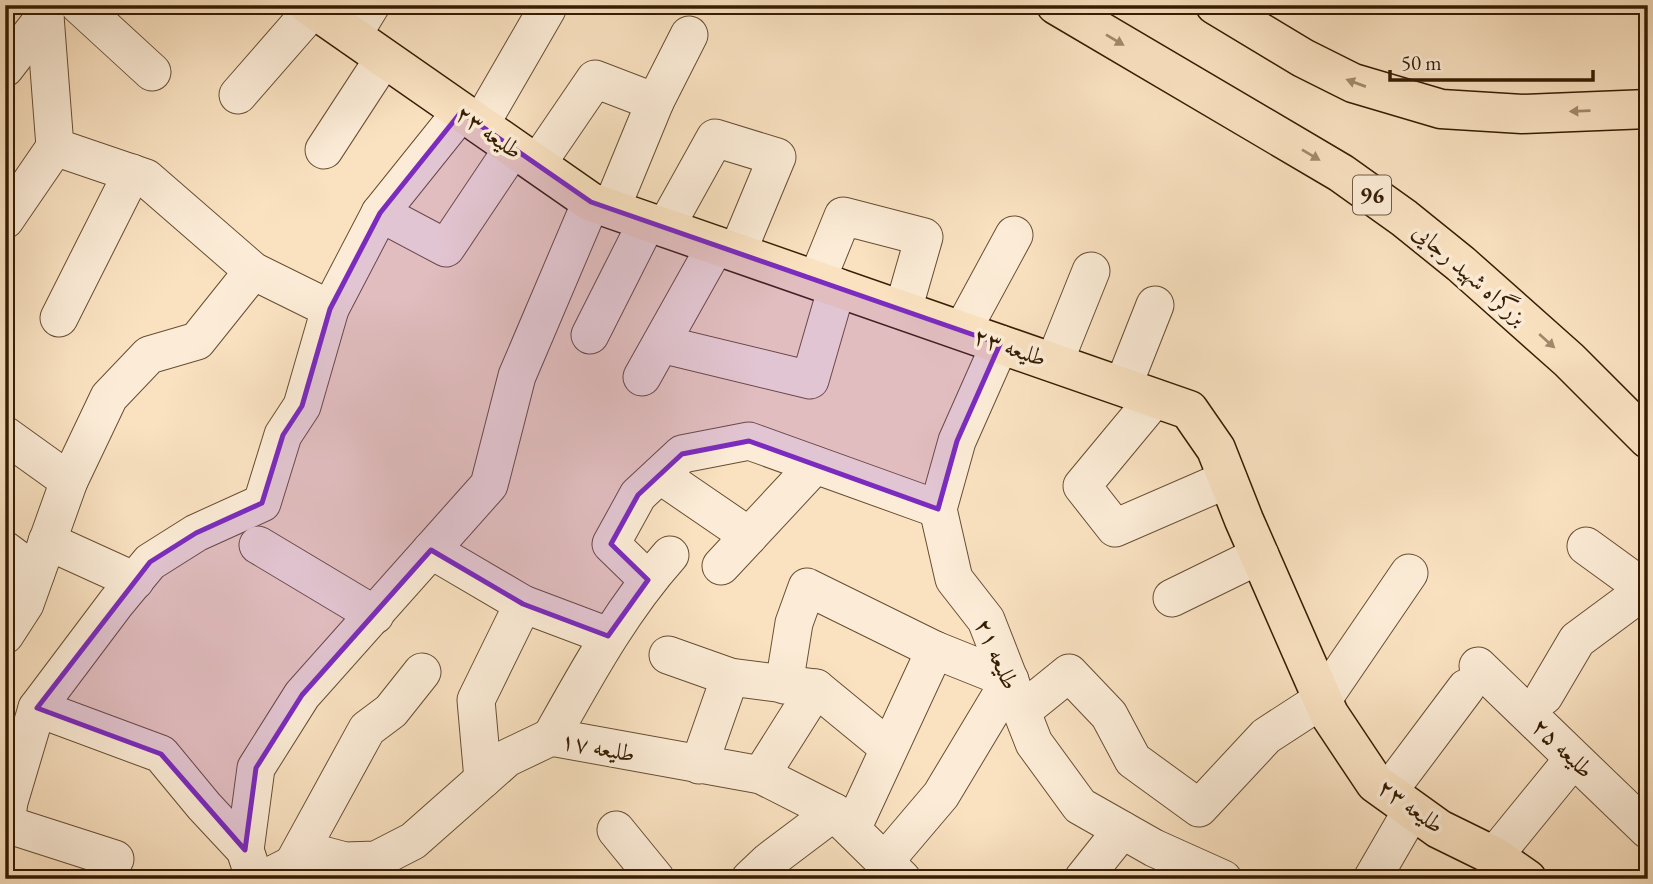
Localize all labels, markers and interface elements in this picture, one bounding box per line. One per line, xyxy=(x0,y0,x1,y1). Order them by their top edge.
one-way arrow xyxy=(1105,34,1124,46)
scale bar xyxy=(1390,38,1594,82)
text: 50 m xyxy=(1401,49,1442,76)
one-way arrow xyxy=(1346,77,1367,88)
street label: طلیعه ۲۳ xyxy=(450,97,529,166)
one-way arrow xyxy=(1568,106,1590,117)
one-way arrow xyxy=(1301,149,1320,161)
road number: 96 xyxy=(1353,176,1391,214)
street label: بزرگراه شهید رجایی xyxy=(1407,215,1534,332)
street label: طلیعه ۲۳ xyxy=(970,320,1051,373)
one-way arrow xyxy=(1538,333,1556,349)
street label: طلیعه ۲۱ xyxy=(968,613,1027,694)
street label: طلیعه ۲۵ xyxy=(1526,710,1601,785)
street label: طلیعه ۱۷ xyxy=(558,724,638,769)
street label: طلیعه ۲۳ xyxy=(1372,771,1451,840)

